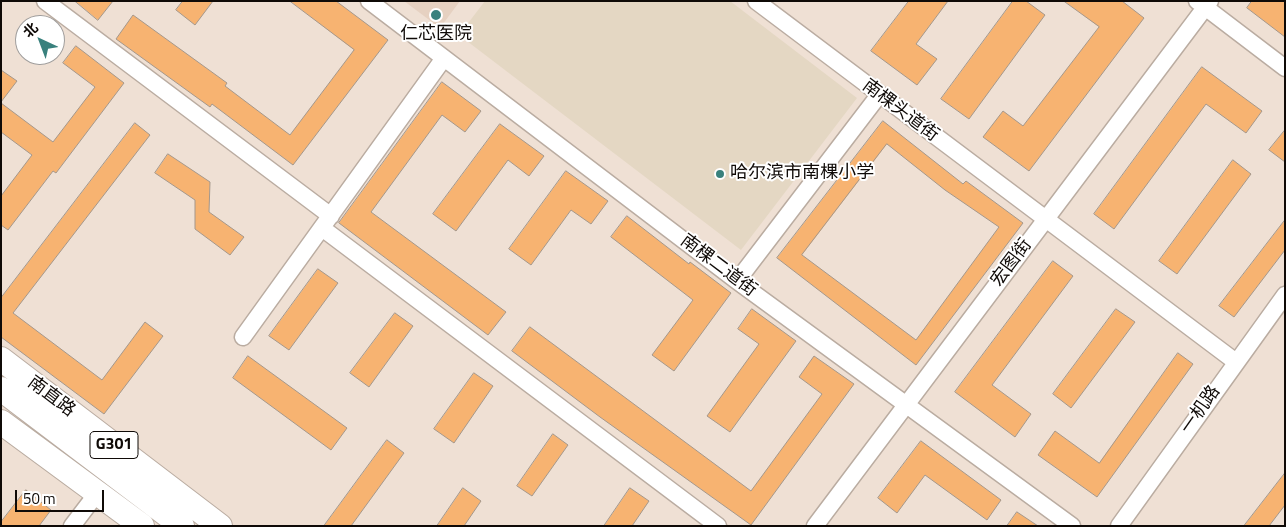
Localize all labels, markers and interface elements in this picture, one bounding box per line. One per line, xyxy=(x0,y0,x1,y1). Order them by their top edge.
marker: 仁芯医院 xyxy=(429,8,443,22)
north arrow xyxy=(15,15,65,65)
text: 北 xyxy=(18,17,42,42)
place label: 仁芯医院 xyxy=(400,24,472,46)
street label: 南棵头道街 xyxy=(858,75,942,147)
place label: 哈尔滨市南棵小学 xyxy=(730,163,874,185)
marker: 哈尔滨市南棵小学 xyxy=(714,168,726,180)
street label: 南棵二道街 xyxy=(676,230,760,302)
street label: 宏图街 xyxy=(987,235,1037,291)
street label: 南直路 xyxy=(23,372,79,422)
street label: 一机路 xyxy=(1177,382,1225,438)
road number: G301 xyxy=(90,432,138,458)
scale bar xyxy=(18,480,106,512)
text: 50 m xyxy=(23,487,56,510)

